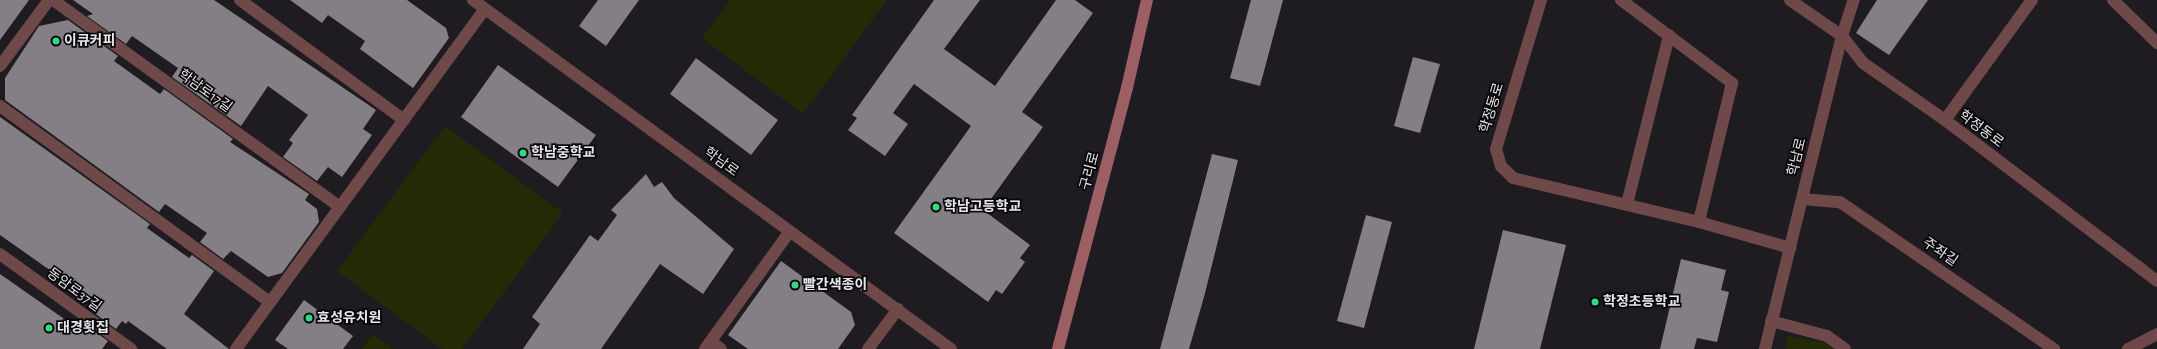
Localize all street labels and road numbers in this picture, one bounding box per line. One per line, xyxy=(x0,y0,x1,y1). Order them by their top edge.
street label: 학남로17길 xyxy=(175,66,235,116)
street label: 학정동로 xyxy=(1476,81,1508,135)
street label: 학정동로 xyxy=(1955,107,2007,151)
street label: 학남로 xyxy=(1784,136,1810,178)
street label: 학남로 xyxy=(700,144,742,180)
street label: 구리로 xyxy=(1077,150,1103,192)
street label: 주좌길 xyxy=(1919,234,1961,270)
street label: 동암로37길 xyxy=(44,265,104,315)

